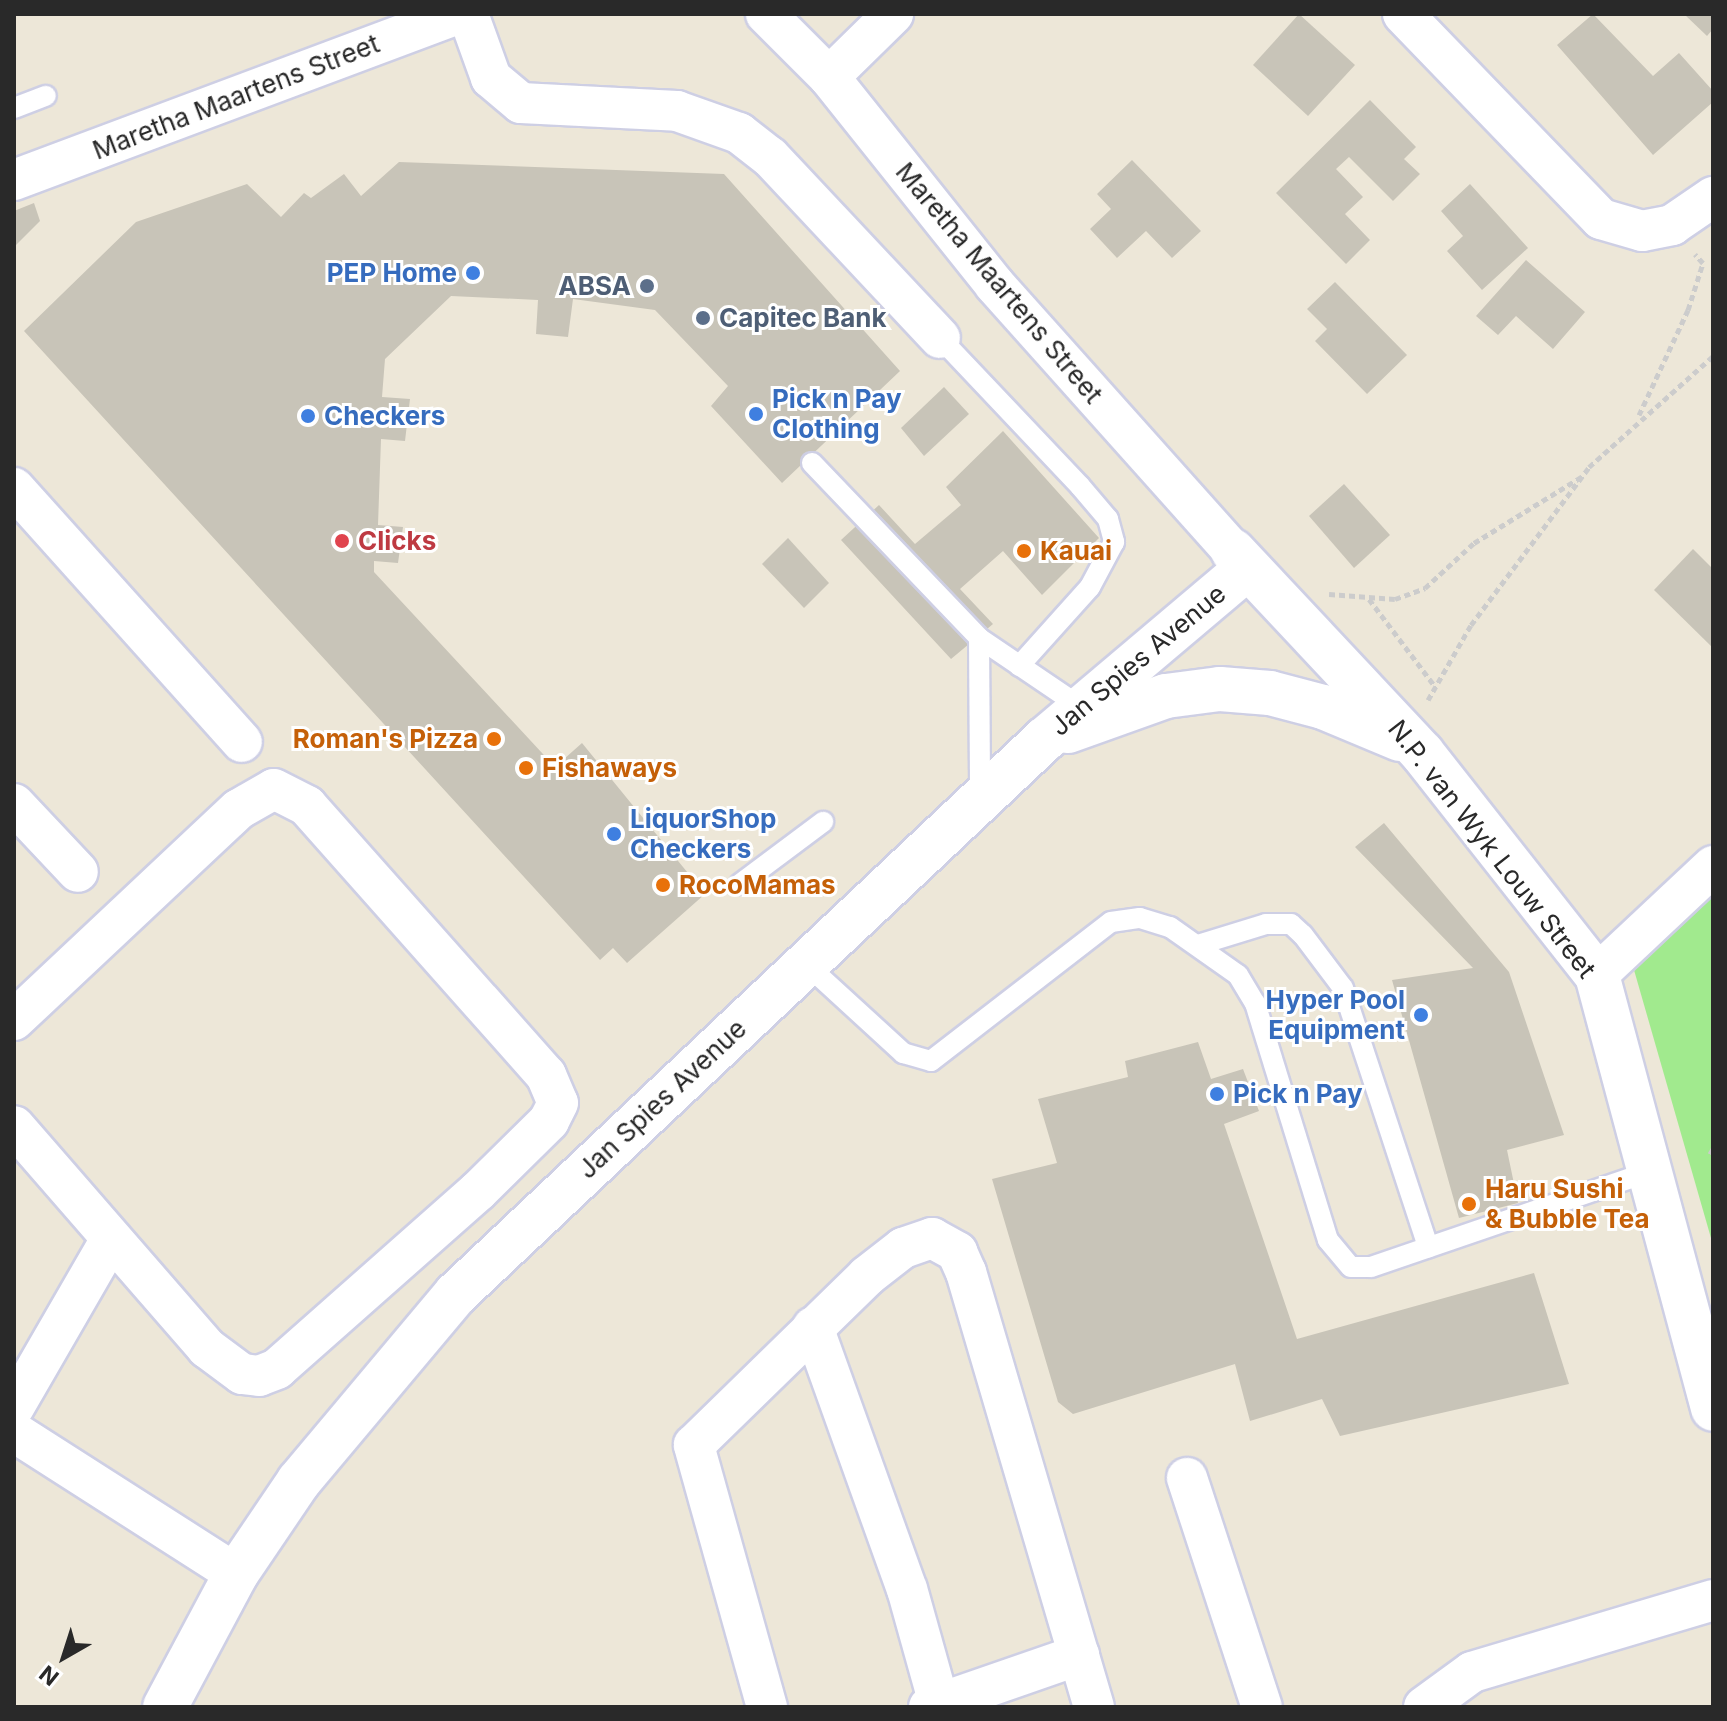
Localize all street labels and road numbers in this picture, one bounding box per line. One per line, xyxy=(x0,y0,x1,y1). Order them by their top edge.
street label: Maretha Maartens Street xyxy=(88,28,384,166)
street label: Maretha Maartens Street xyxy=(889,156,1109,410)
street label: Jan Spies Avenue xyxy=(1044,578,1232,742)
street label: N.P. van Wyk Louw Street xyxy=(1382,714,1602,984)
street label: Jan Spies Avenue xyxy=(571,1013,753,1185)

